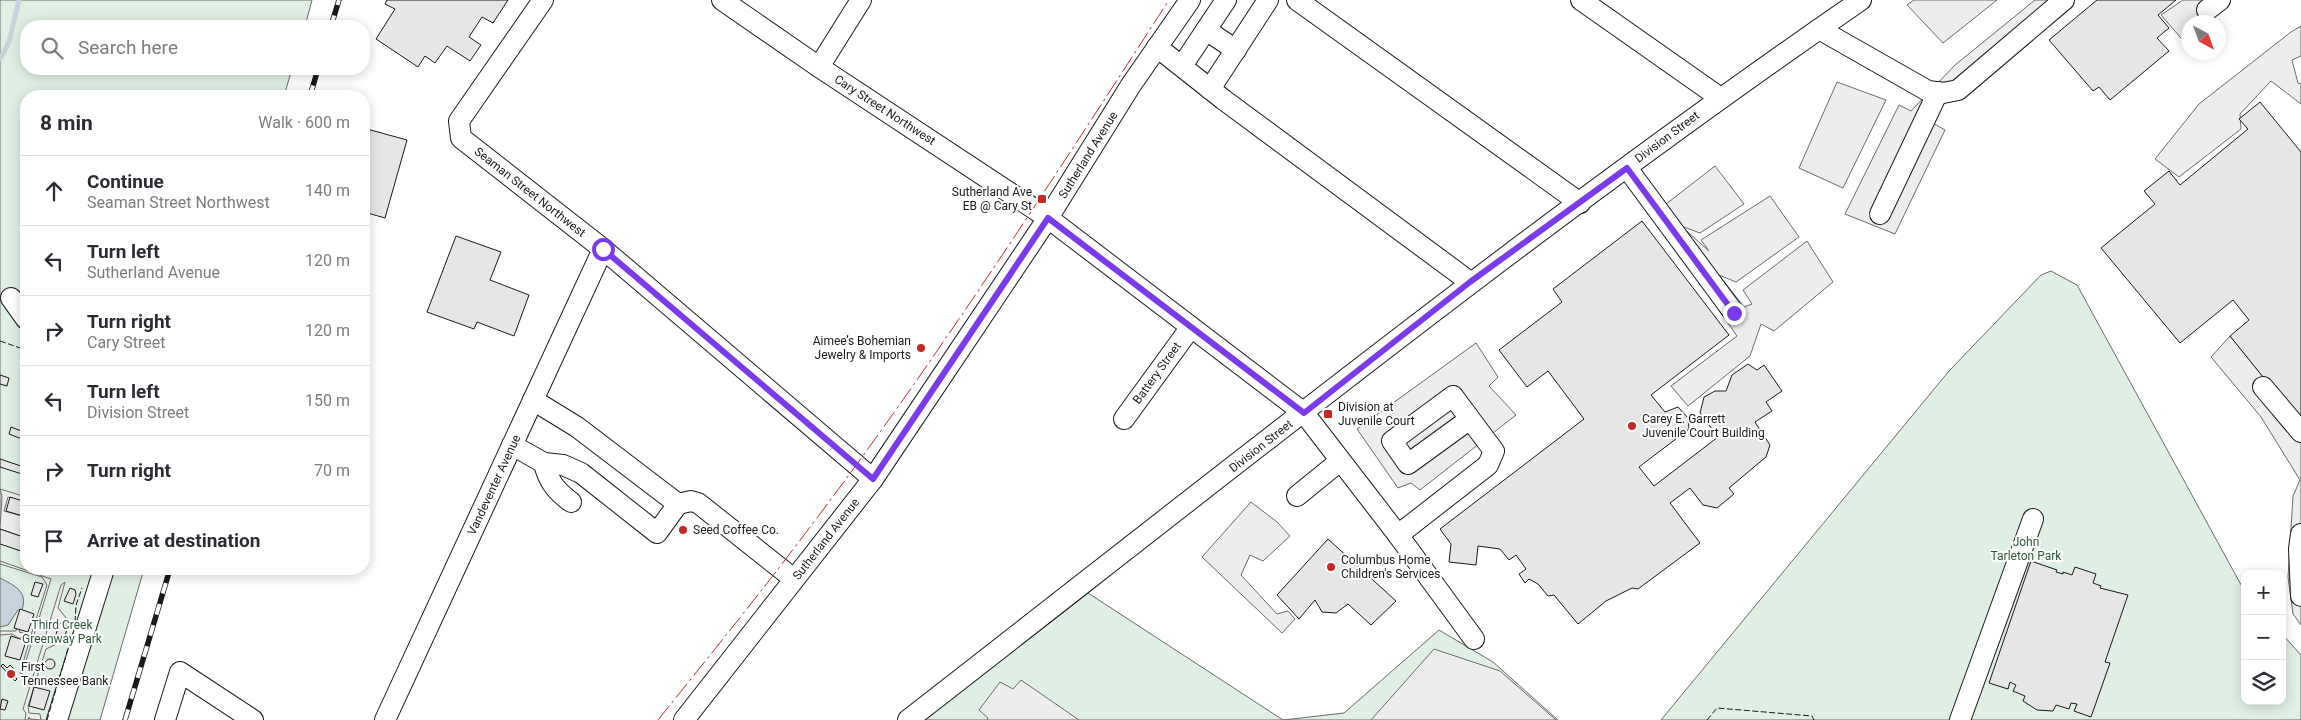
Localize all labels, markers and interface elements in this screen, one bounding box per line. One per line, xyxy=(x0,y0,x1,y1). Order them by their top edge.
north arrow xyxy=(2181,15,2226,60)
search box xyxy=(20,20,370,75)
icon: search xyxy=(38,34,66,62)
text: Search here xyxy=(78,36,178,59)
street label: Cary Street Northwest xyxy=(832,72,938,148)
street label: Division Street xyxy=(1632,108,1702,166)
street label: Sutherland Avenue xyxy=(1056,109,1120,201)
text: 8 min xyxy=(40,111,93,135)
text: Walk · 600 m xyxy=(258,113,350,132)
street label: Seaman Street Northwest xyxy=(472,144,588,240)
text: Continue xyxy=(87,170,164,193)
icon: ahead xyxy=(40,177,68,205)
text: 140 m xyxy=(305,181,350,200)
place label: Sutherland Ave EB @ Cary St xyxy=(952,185,1032,213)
text: Seaman Street Northwest xyxy=(87,193,270,212)
marker: Sutherland Ave EB @ Cary St xyxy=(1036,193,1048,205)
route start xyxy=(592,238,615,261)
text: Turn left xyxy=(87,240,160,263)
icon: left xyxy=(40,247,68,275)
text: 120 m xyxy=(305,251,350,270)
text: Sutherland Avenue xyxy=(87,263,220,282)
route end xyxy=(1723,302,1746,325)
text: Turn right xyxy=(87,310,171,333)
icon: right xyxy=(40,317,68,345)
text: 120 m xyxy=(305,321,350,340)
text: Cary Street xyxy=(87,333,165,352)
place label: Aimee’s Bohemian Jewelry & Imports xyxy=(813,334,911,362)
street label: Battery Street xyxy=(1130,339,1184,407)
marker: Aimee’s Bohemian Jewelry & Imports xyxy=(915,342,927,354)
text: Turn left xyxy=(87,380,160,403)
icon: left xyxy=(40,387,68,415)
text: 150 m xyxy=(305,391,350,410)
place label: Division at Juvenile Court xyxy=(1338,400,1415,428)
text: Division Street xyxy=(87,403,189,422)
marker: Division at Juvenile Court xyxy=(1322,408,1334,420)
place label: Carey E. Garrett Juvenile Court Building xyxy=(1642,412,1765,440)
street label: Division Street xyxy=(1226,417,1296,475)
marker: Carey E. Garrett Juvenile Court Building xyxy=(1626,420,1638,432)
street label: Vandeventer Avenue xyxy=(465,433,523,537)
icon: right xyxy=(40,457,68,485)
text: Turn right xyxy=(87,459,171,482)
text: 70 m xyxy=(314,461,350,480)
street label: Sutherland Avenue xyxy=(790,495,862,583)
place label: Seed Coffee Co. xyxy=(693,523,779,537)
marker: Seed Coffee Co. xyxy=(677,524,689,536)
icon: arrive xyxy=(40,527,68,555)
text: Arrive at destination xyxy=(87,529,260,552)
park label: John Tarleton Park xyxy=(1991,535,2062,563)
place label: Columbus Home Children's Services xyxy=(1341,553,1440,581)
marker: Columbus Home Children's Services xyxy=(1325,561,1337,573)
map controls xyxy=(2241,570,2286,705)
button: + xyxy=(2241,570,2286,615)
button: − xyxy=(2241,615,2286,660)
park label: Third Creek Greenway Park xyxy=(22,618,103,646)
place label: First Tennessee Bank xyxy=(21,660,109,688)
button: layers xyxy=(2241,660,2286,705)
marker: First Tennessee Bank xyxy=(5,668,17,680)

